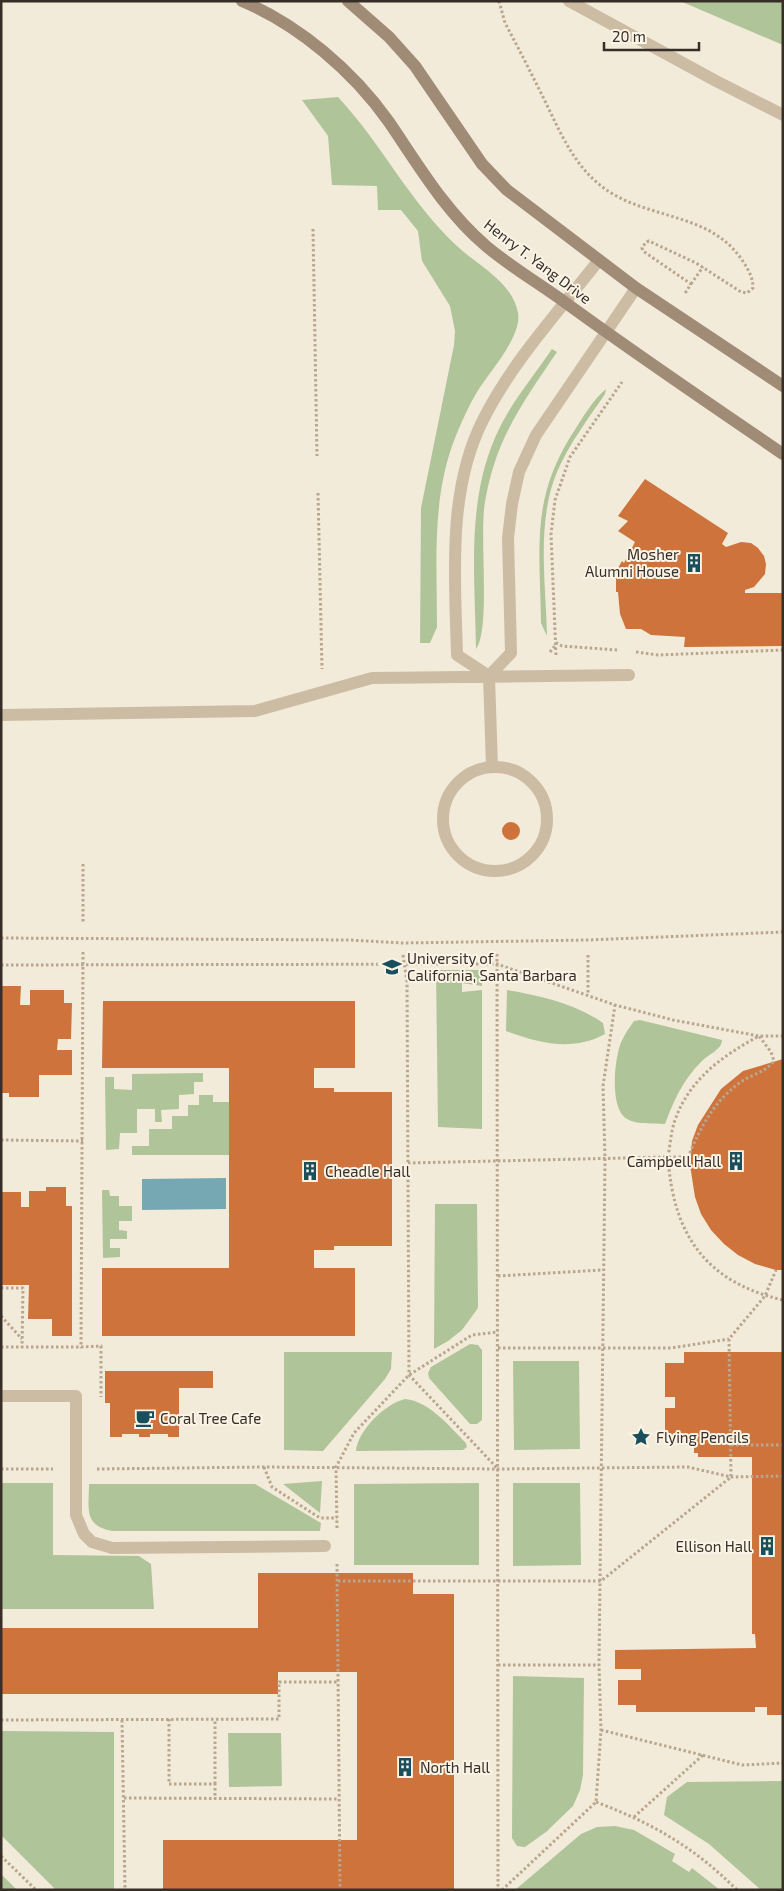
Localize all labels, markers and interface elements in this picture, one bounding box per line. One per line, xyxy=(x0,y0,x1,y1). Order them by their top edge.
scale bar xyxy=(604,20,699,52)
text: 20 m xyxy=(612,27,646,45)
street label: Henry T. Yang Drive xyxy=(481,215,595,307)
place label: Mosher Alumni House xyxy=(585,545,679,580)
building icon: Mosher Alumni House xyxy=(683,552,705,574)
place label: University of California, Santa Barbara xyxy=(407,949,577,984)
school or university icon: University of California, Santa Barbara xyxy=(381,956,403,978)
building icon: Campbell Hall xyxy=(725,1150,747,1172)
place label: Campbell Hall xyxy=(627,1152,722,1170)
building icon: Cheadle Hall xyxy=(299,1160,321,1182)
place label: Cheadle Hall xyxy=(325,1162,411,1180)
cafe icon: Coral Tree Cafe xyxy=(134,1407,156,1429)
place label: Coral Tree Cafe xyxy=(160,1409,261,1427)
place icon: Flying Pencils xyxy=(630,1426,652,1448)
place label: Flying Pencils xyxy=(656,1428,749,1446)
building icon: Ellison Hall xyxy=(756,1535,778,1557)
place label: Ellison Hall xyxy=(676,1537,753,1555)
building icon: North Hall xyxy=(394,1756,416,1778)
place label: North Hall xyxy=(420,1758,491,1776)

